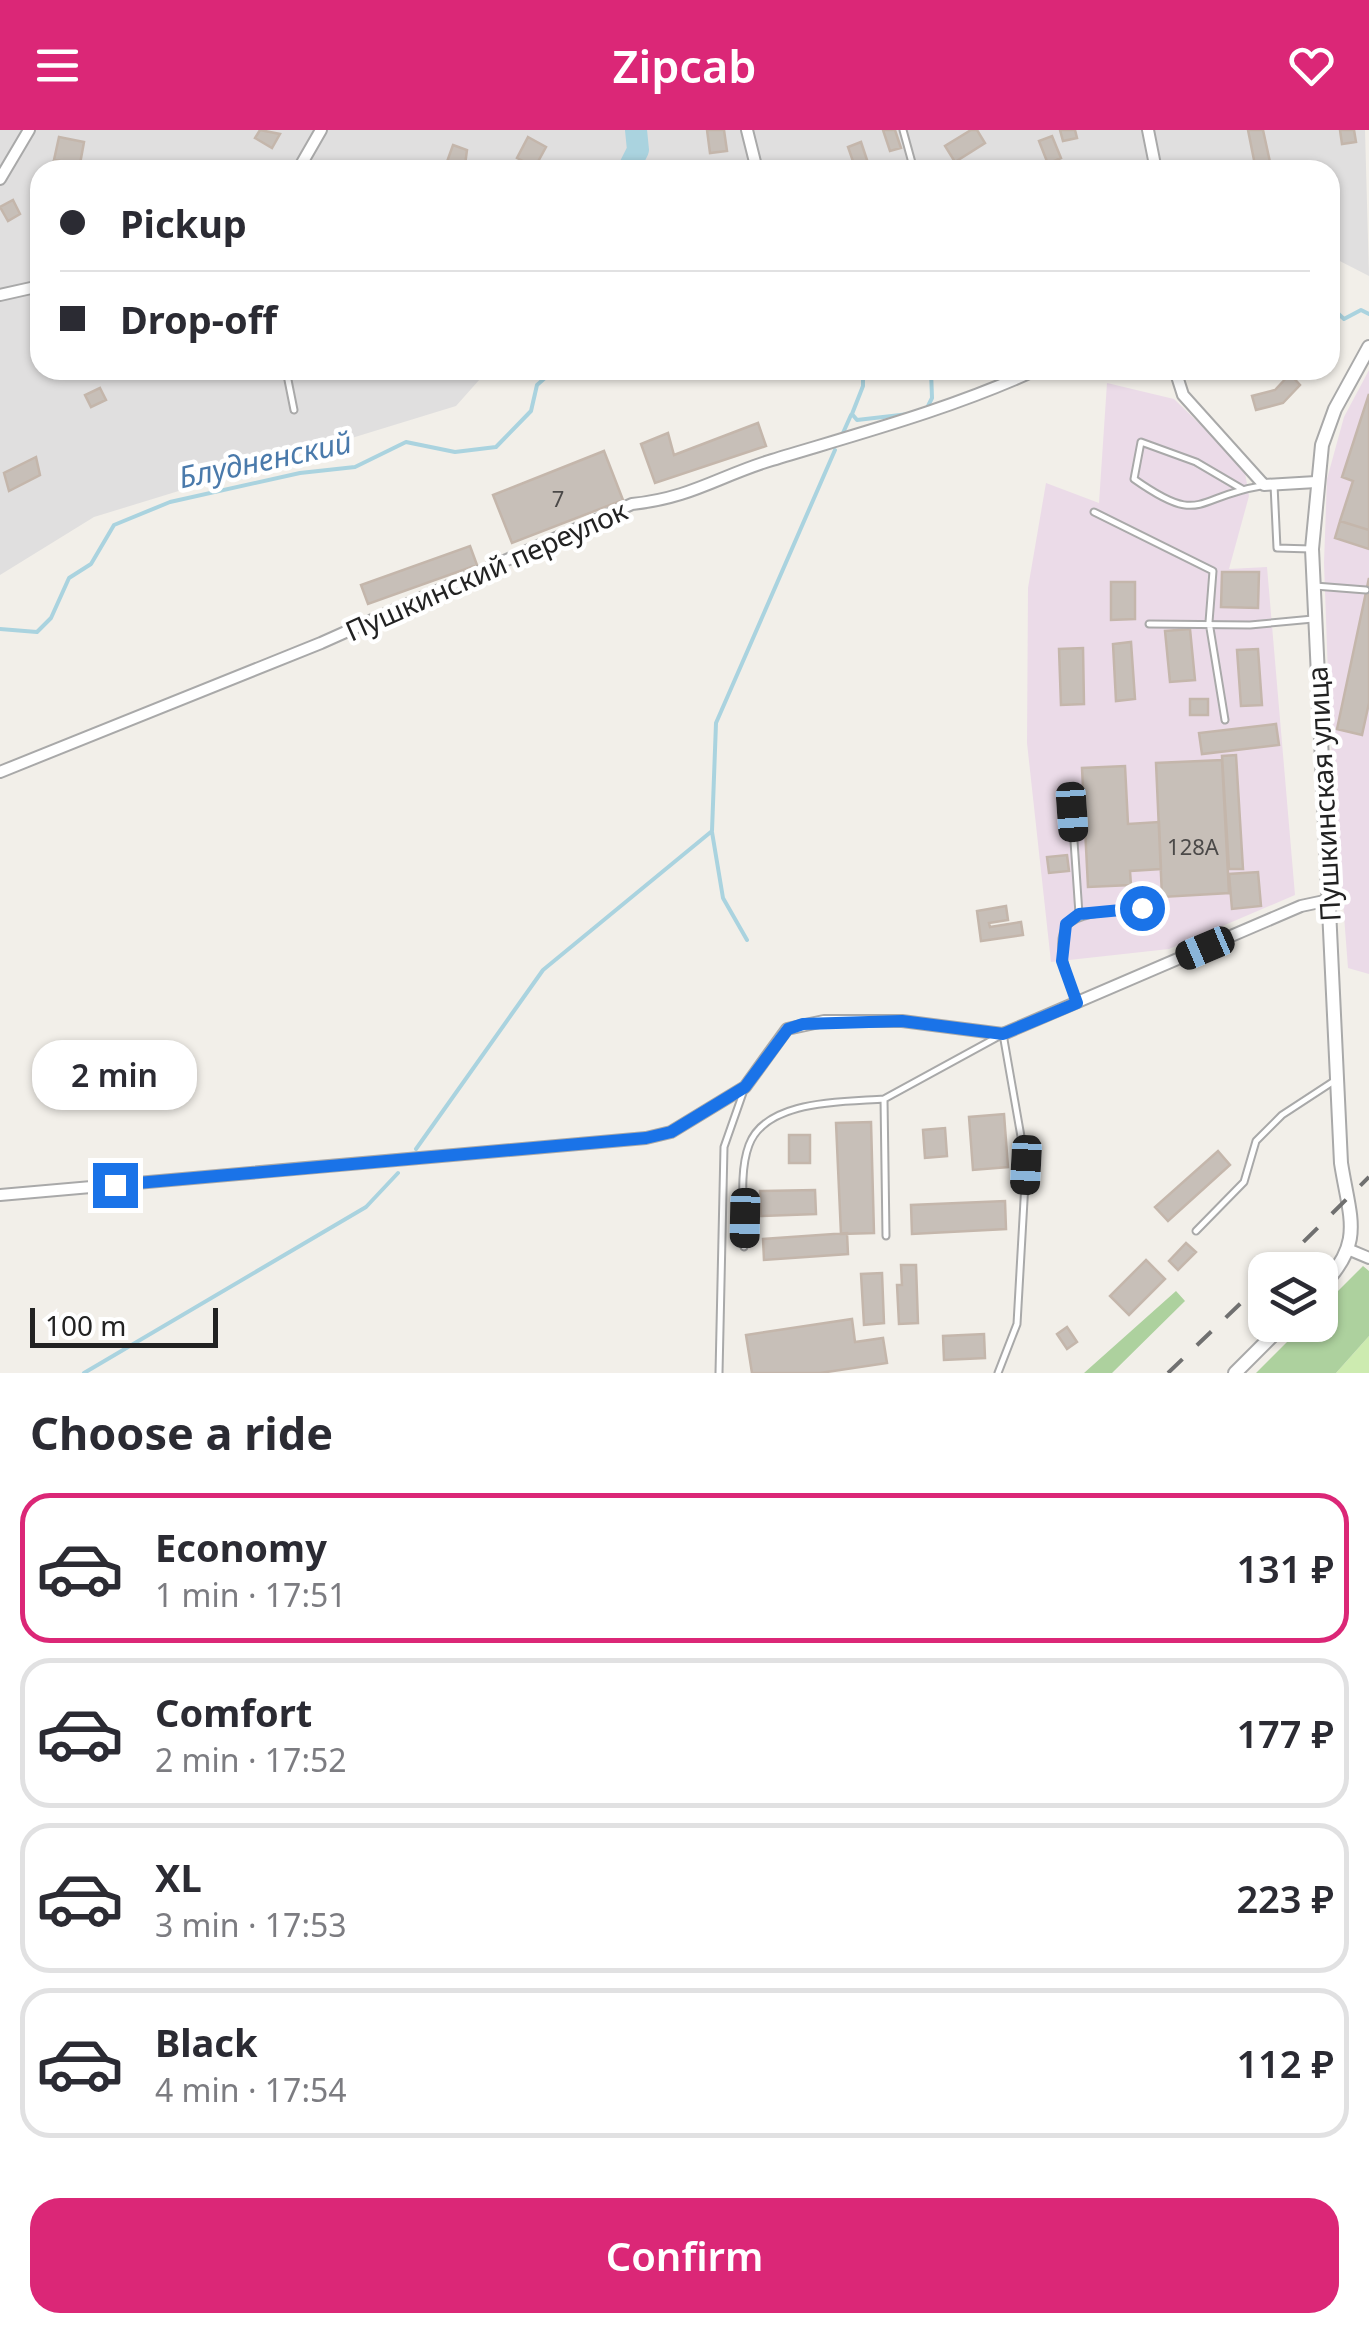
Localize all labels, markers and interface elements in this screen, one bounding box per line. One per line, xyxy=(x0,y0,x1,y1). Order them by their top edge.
text: Zipcab xyxy=(613,35,756,96)
icon: menu xyxy=(30,38,85,93)
icon: heart xyxy=(1284,38,1339,93)
text: Pickup xyxy=(120,197,247,249)
text: Drop-off xyxy=(120,293,277,345)
water label: Блудненский xyxy=(175,421,355,497)
house number: 7 xyxy=(552,483,564,513)
street label: Пушкинский переулок xyxy=(339,491,633,649)
street label: Пушкинская улица xyxy=(1297,665,1349,923)
car xyxy=(1055,781,1089,843)
house number: 128А xyxy=(1167,831,1220,861)
route start xyxy=(1120,886,1165,931)
car xyxy=(1172,922,1238,974)
callout: 2 min xyxy=(32,1040,198,1110)
text: 2 min xyxy=(71,1053,158,1096)
car xyxy=(1009,1134,1043,1196)
route end xyxy=(93,1163,138,1208)
car xyxy=(729,1188,761,1248)
map controls xyxy=(1248,1252,1338,1342)
button: layers xyxy=(1248,1252,1338,1342)
scale bar xyxy=(30,1303,218,1348)
text: 100 m xyxy=(45,1306,127,1344)
text: Choose a ride xyxy=(30,1402,333,1463)
text: Economy xyxy=(155,1521,327,1573)
icon: car xyxy=(35,1523,125,1613)
text: 131 ₽ xyxy=(1236,1542,1334,1594)
text: 1 min · 17:51 xyxy=(155,1573,347,1616)
text: Comfort xyxy=(155,1686,312,1738)
icon: car xyxy=(35,1688,125,1778)
text: 177 ₽ xyxy=(1236,1707,1334,1759)
text: 2 min · 17:52 xyxy=(155,1738,347,1781)
text: XL xyxy=(155,1851,202,1903)
icon: car xyxy=(35,1853,125,1943)
text: 223 ₽ xyxy=(1236,1872,1334,1924)
text: 3 min · 17:53 xyxy=(155,1903,347,1946)
text: Black xyxy=(155,2016,258,2068)
icon: car xyxy=(35,2018,125,2108)
text: 112 ₽ xyxy=(1236,2037,1334,2089)
text: 4 min · 17:54 xyxy=(155,2068,347,2111)
button: Confirm xyxy=(30,2198,1339,2313)

